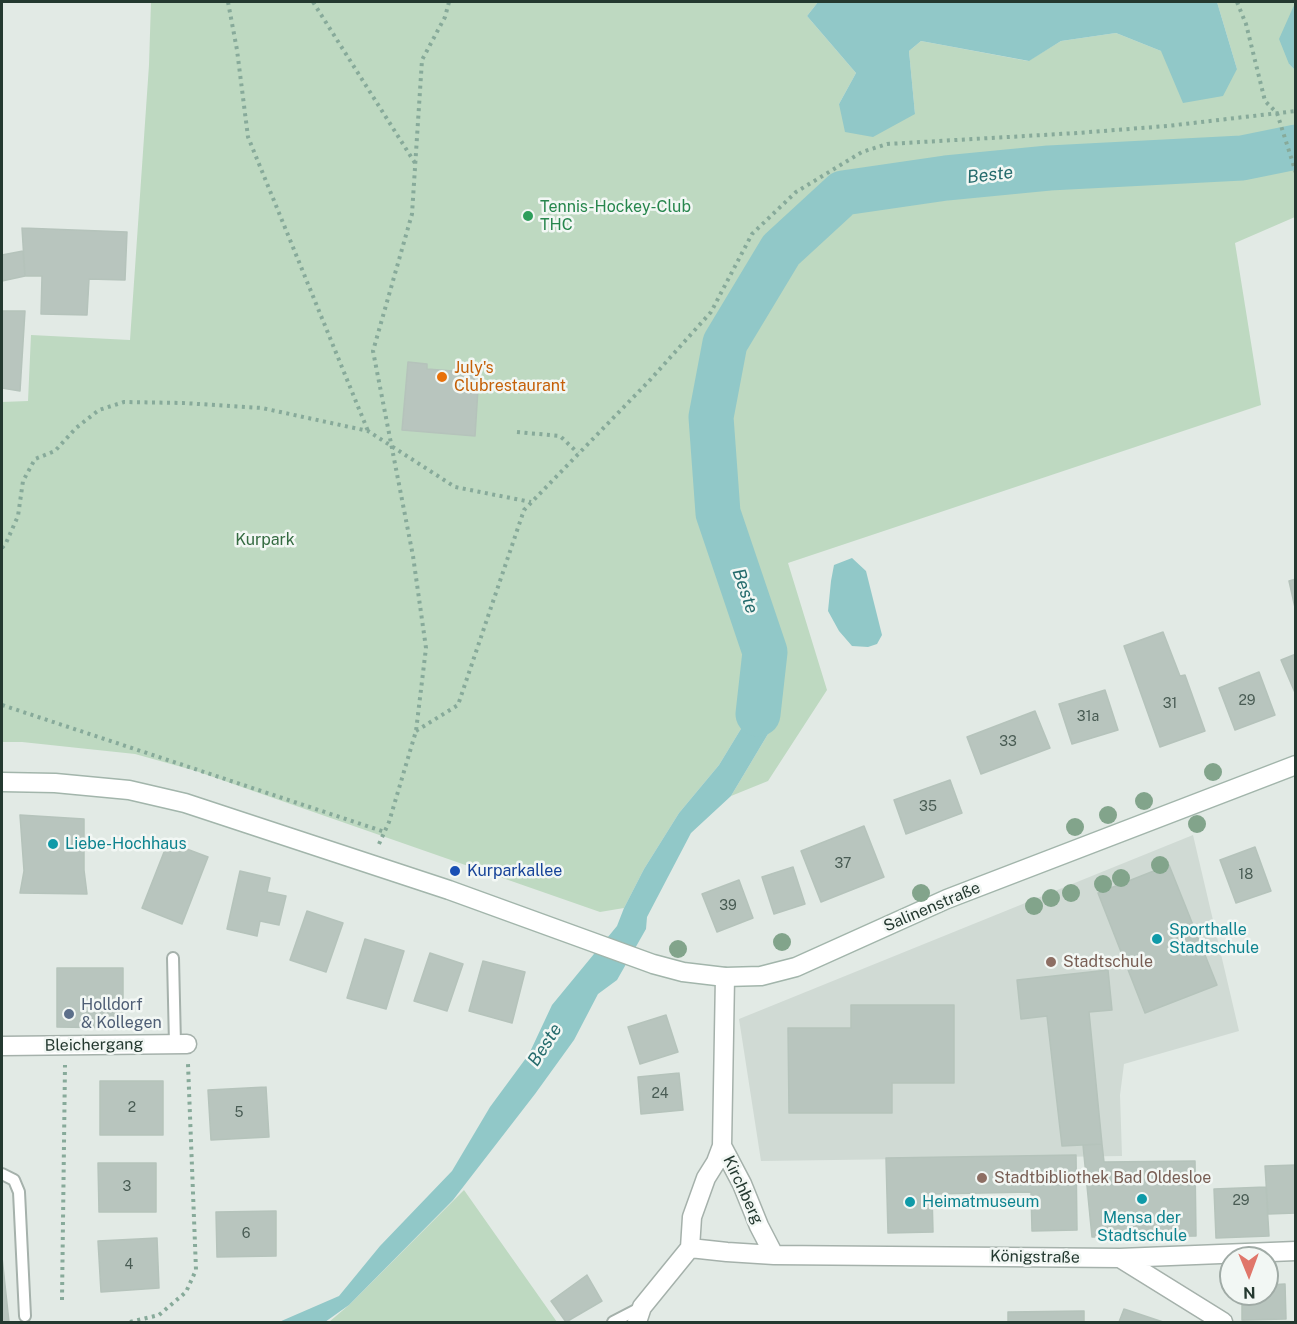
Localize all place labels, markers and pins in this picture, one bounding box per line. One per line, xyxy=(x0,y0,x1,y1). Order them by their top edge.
place label: Tennis-Hockey-Club THC xyxy=(540,197,691,235)
marker: Tennis-Hockey-Club THC xyxy=(521,209,535,223)
place label: July's Clubrestaurant xyxy=(454,358,566,396)
marker: July's Clubrestaurant xyxy=(435,370,449,384)
place label: Liebe-Hochhaus xyxy=(65,834,187,854)
marker: Liebe-Hochhaus xyxy=(46,837,60,851)
place label: Kurparkallee xyxy=(467,861,562,881)
marker: Kurparkallee xyxy=(448,864,462,878)
place label: Sporthalle Stadtschule xyxy=(1169,920,1259,958)
marker: Sporthalle Stadtschule xyxy=(1150,932,1164,946)
place label: Stadtschule xyxy=(1063,952,1153,972)
marker: Stadtschule xyxy=(1044,955,1058,969)
place label: Holldorf & Kollegen xyxy=(81,995,162,1033)
marker: Holldorf & Kollegen xyxy=(62,1007,76,1021)
place label: Stadtbibliothek Bad Oldesloe xyxy=(994,1168,1211,1188)
marker: Stadtbibliothek Bad Oldesloe xyxy=(975,1171,989,1185)
place label: Heimatmuseum xyxy=(922,1192,1039,1212)
marker: Mensa der Stadtschule xyxy=(1135,1192,1149,1206)
marker: Heimatmuseum xyxy=(903,1195,917,1209)
place label: Mensa der Stadtschule xyxy=(1097,1208,1187,1246)

